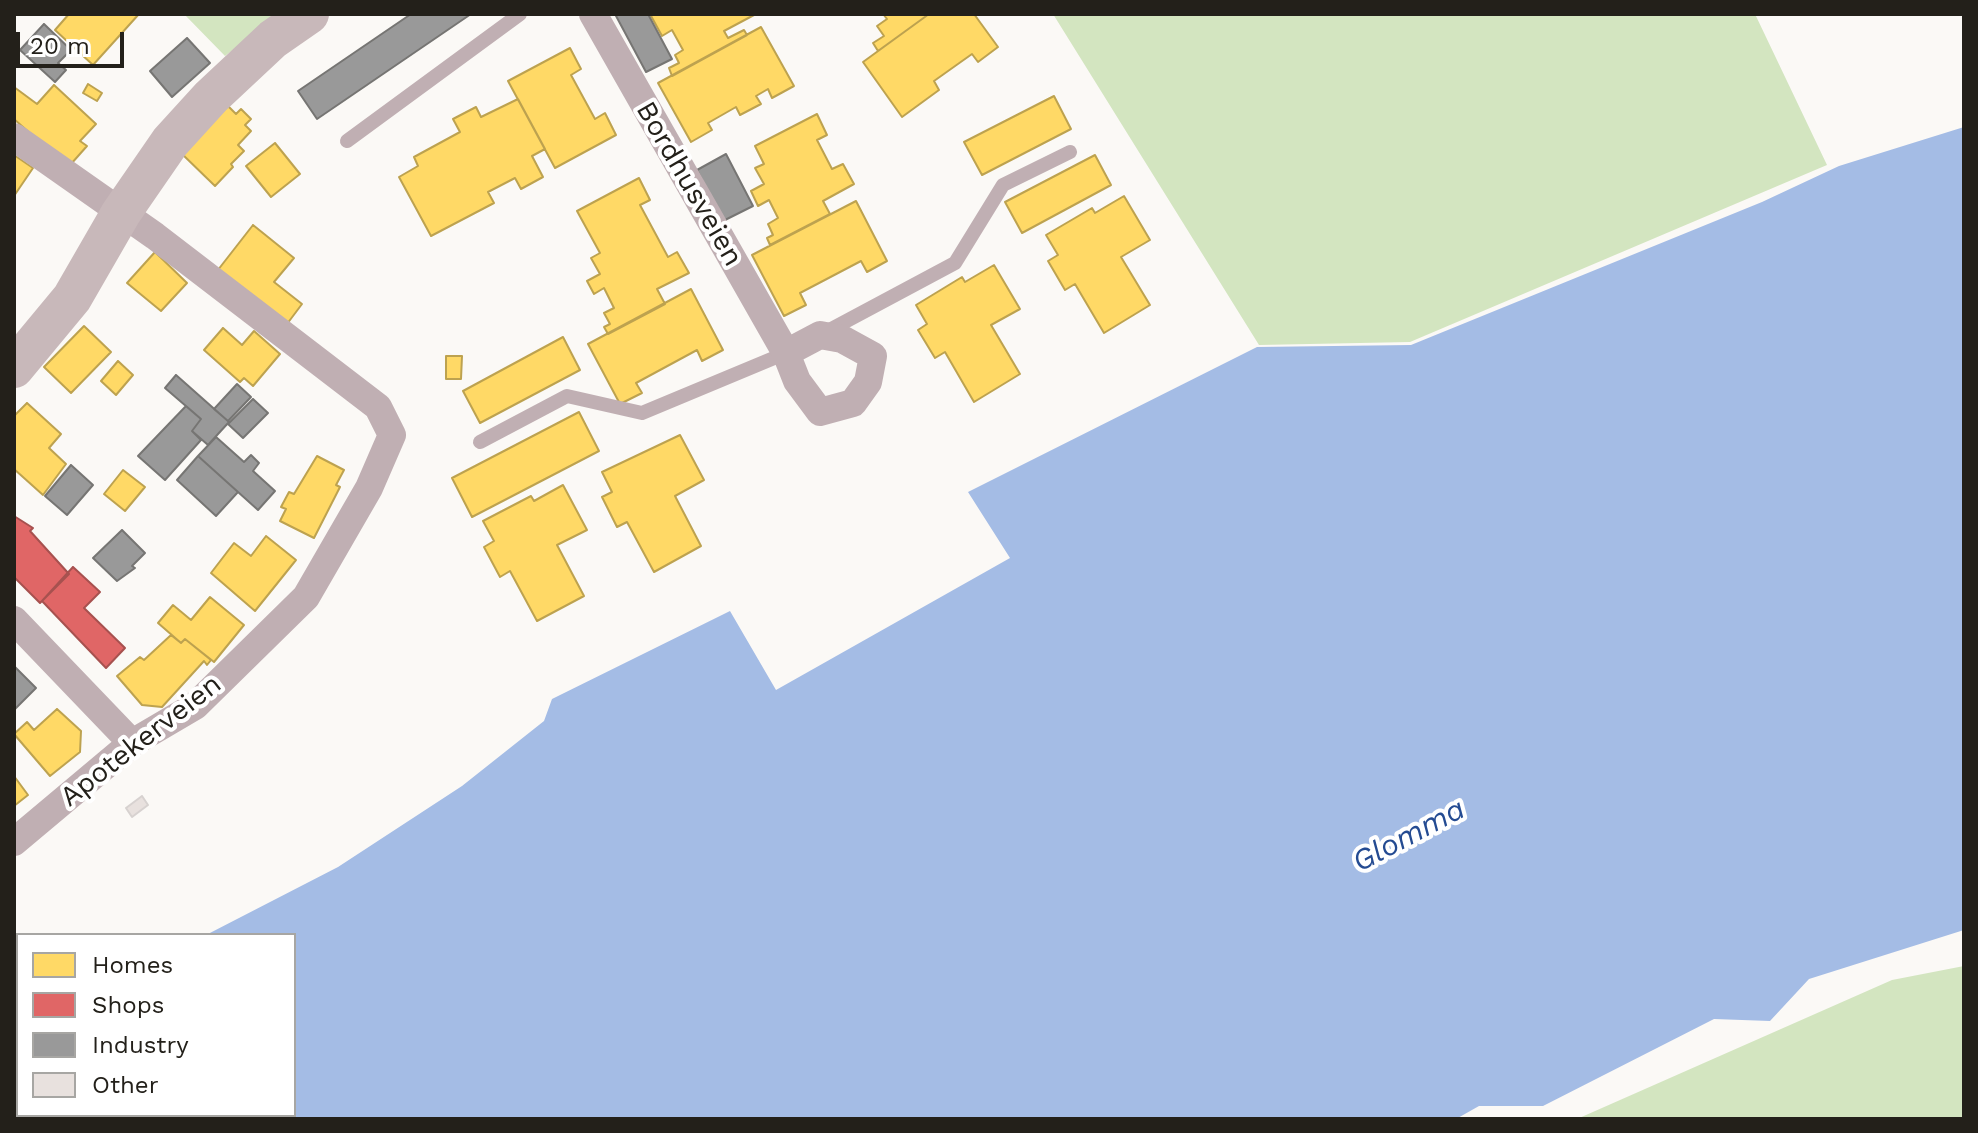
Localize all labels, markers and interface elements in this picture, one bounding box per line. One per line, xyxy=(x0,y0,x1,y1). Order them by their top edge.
scale bar xyxy=(20,16,128,66)
text: 20 m xyxy=(30,32,90,60)
street label: Bordhusveien xyxy=(628,96,750,272)
street label: Apotekerveien xyxy=(54,668,228,814)
water label: Glomma xyxy=(1347,791,1471,881)
legend xyxy=(16,933,296,1117)
text: Homes xyxy=(92,951,173,979)
text: Shops xyxy=(92,991,164,1019)
text: Industry xyxy=(92,1031,189,1059)
text: Other xyxy=(92,1071,159,1099)

